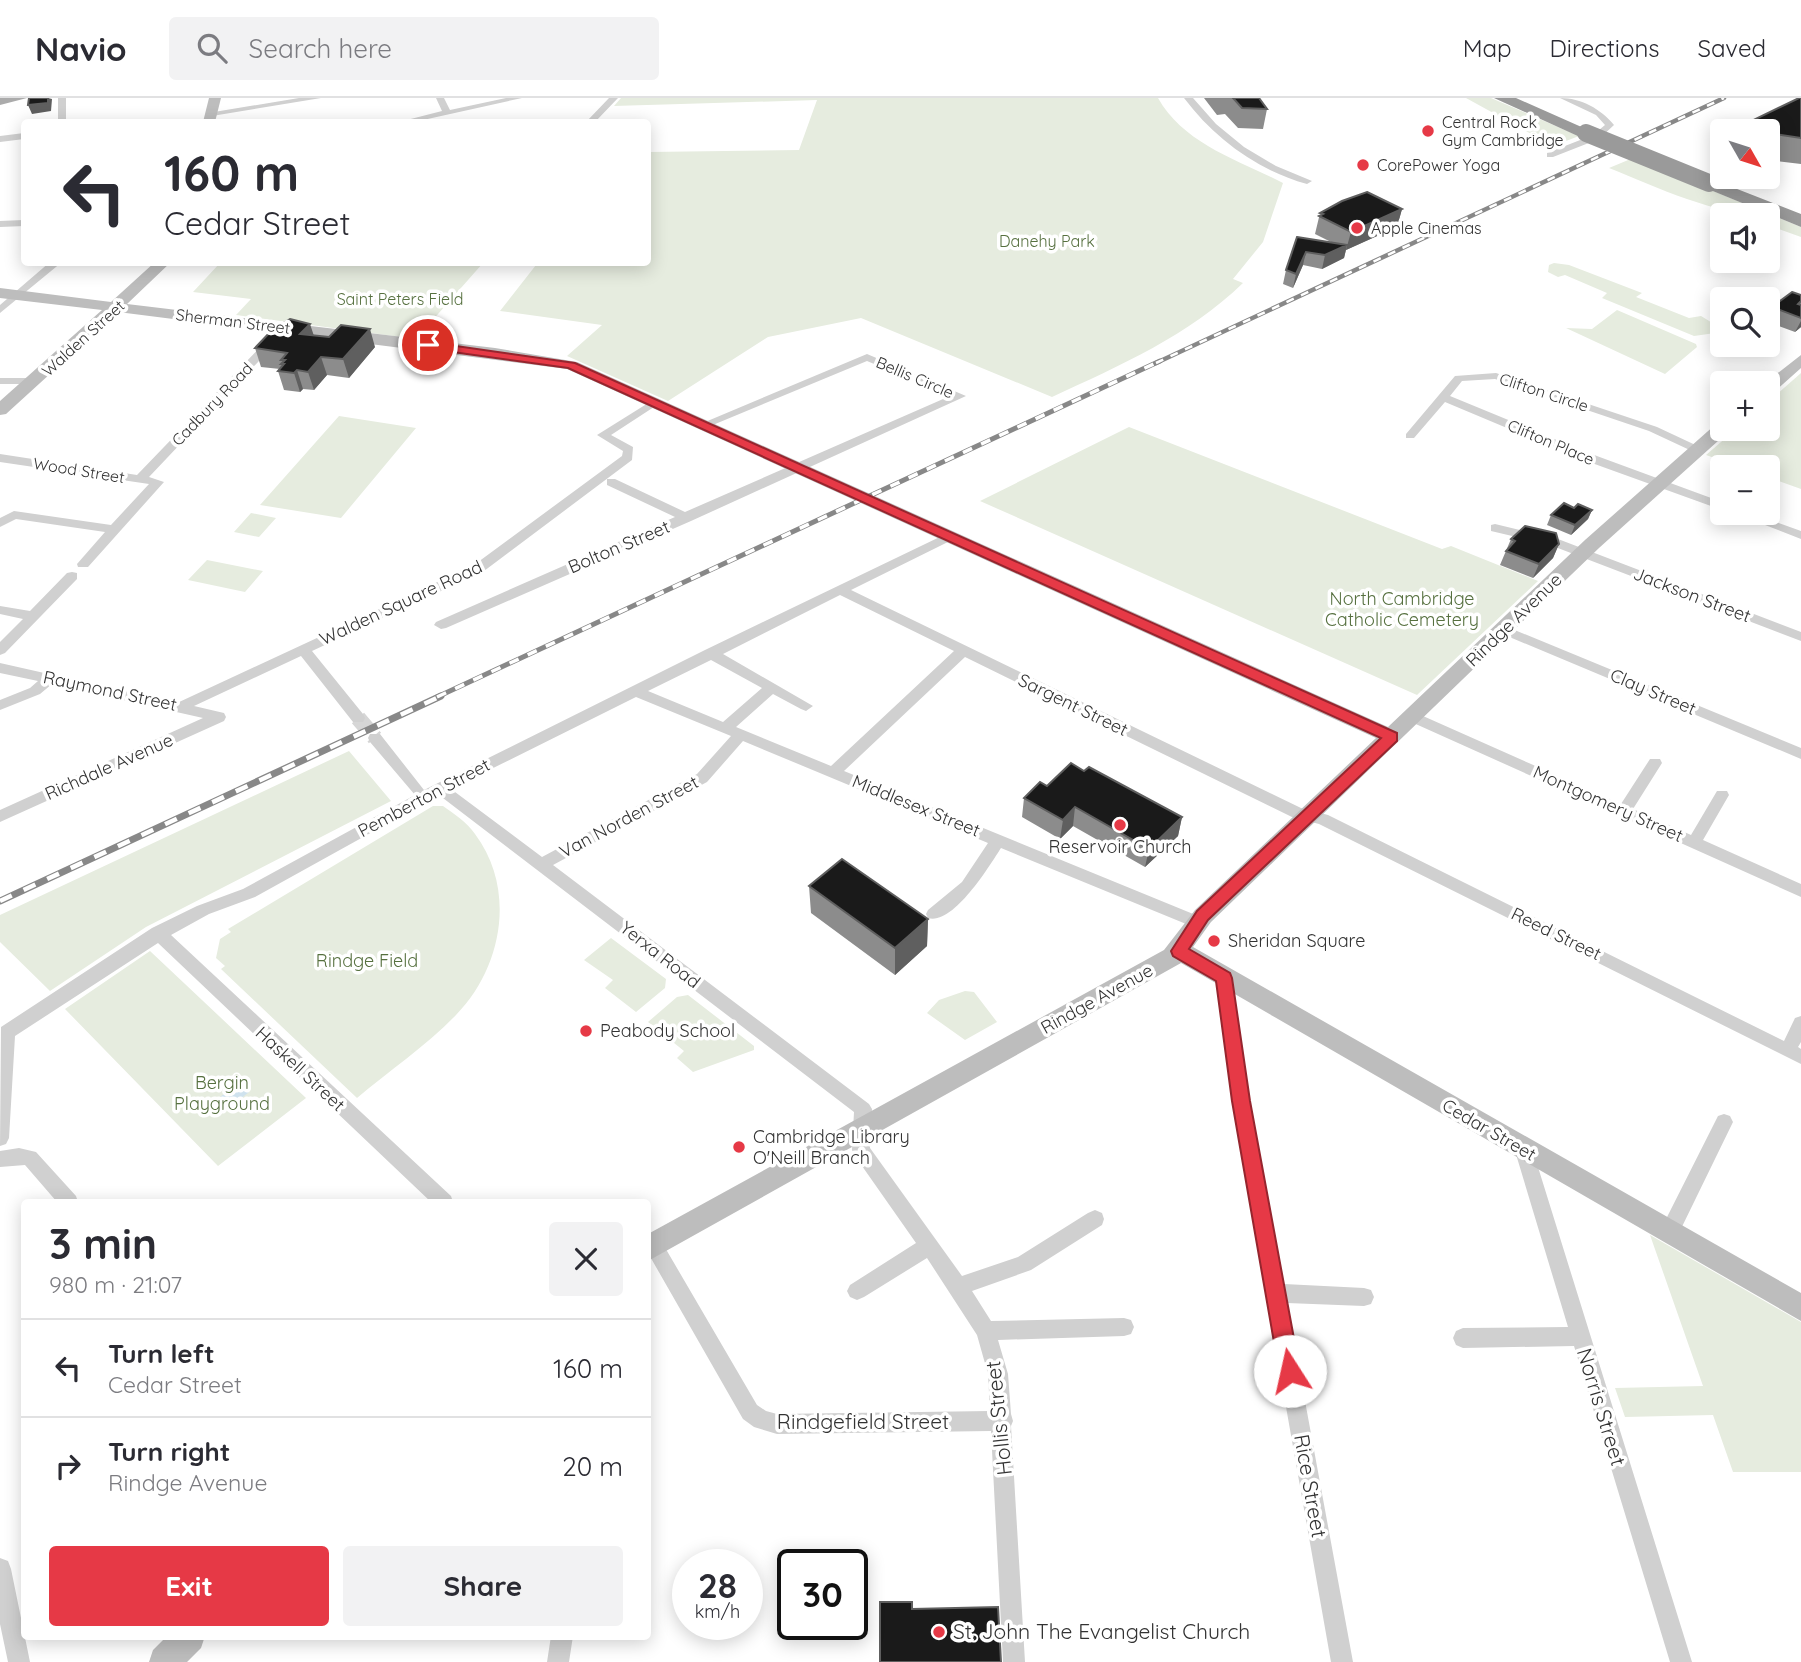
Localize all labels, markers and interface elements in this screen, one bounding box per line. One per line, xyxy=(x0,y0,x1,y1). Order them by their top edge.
search box xyxy=(169,17,659,80)
text: Navio xyxy=(35,28,127,69)
icon: search xyxy=(193,29,231,67)
text: Search here xyxy=(249,32,392,65)
text: Map xyxy=(1463,33,1512,63)
text: Directions xyxy=(1550,33,1660,63)
text: Saved xyxy=(1698,33,1766,63)
place label: Central Rock Gym Cambridge xyxy=(1442,112,1564,150)
north arrow xyxy=(1710,119,1780,189)
map controls xyxy=(1710,119,1780,525)
marker: Central Rock Gym Cambridge xyxy=(1420,123,1436,139)
text: 160 m xyxy=(164,142,299,203)
icon: left xyxy=(49,147,140,238)
place label: CorePower Yoga xyxy=(1377,155,1500,175)
marker: CorePower Yoga xyxy=(1355,157,1371,173)
text: Cedar Street xyxy=(164,203,350,243)
button: sound xyxy=(1710,203,1780,273)
place label: Apple Cinemas xyxy=(1371,218,1482,238)
marker: Apple Cinemas xyxy=(1349,220,1365,236)
park label: Danehy Park xyxy=(999,231,1095,251)
button: search xyxy=(1710,287,1780,357)
park label: Saint Peters Field xyxy=(337,289,463,309)
street label: Walden Street xyxy=(37,296,129,380)
street label: Sherman Street xyxy=(175,304,291,338)
pin xyxy=(398,315,458,375)
icon: arrive xyxy=(409,326,447,364)
street label: Bellis Circle xyxy=(873,352,957,402)
street label: Cadbury Road xyxy=(167,358,257,450)
street label: Clifton Circle xyxy=(1497,368,1591,416)
button: + xyxy=(1710,371,1780,441)
street label: Clifton Place xyxy=(1505,415,1597,469)
street label: Wood Street xyxy=(32,453,126,487)
button: − xyxy=(1710,455,1780,525)
street label: Bolton Street xyxy=(565,515,673,578)
street label: Walden Square Road xyxy=(316,555,486,650)
street label: Jackson Street xyxy=(1630,562,1754,627)
street label: Rindge Avenue xyxy=(1461,568,1567,671)
park label: North Cambridge Catholic Cemetery xyxy=(1325,587,1479,631)
street label: Clay Street xyxy=(1607,663,1700,720)
street label: Raymond Street xyxy=(41,665,179,716)
street label: Sargent Street xyxy=(1015,668,1132,741)
street label: Richdale Avenue xyxy=(41,728,176,805)
street label: Pemberton Street xyxy=(354,753,494,842)
street label: Montgomery Street xyxy=(1530,760,1687,847)
street label: Middlesex Street xyxy=(849,769,984,842)
street label: Van Norden Street xyxy=(555,770,702,863)
marker: Reservoir Church xyxy=(1112,817,1128,833)
place label: Reservoir Church xyxy=(1049,835,1191,858)
street label: Reed Street xyxy=(1507,902,1605,965)
street label: Yerxa Road xyxy=(616,916,705,993)
place label: Sheridan Square xyxy=(1228,929,1365,952)
marker: Sheridan Square xyxy=(1206,933,1222,949)
park label: Rindge Field xyxy=(316,949,418,972)
street label: Rindge Avenue xyxy=(1037,958,1157,1039)
place label: Peabody School xyxy=(600,1019,735,1042)
street label: Haskell Street xyxy=(251,1021,350,1116)
marker: Peabody School xyxy=(578,1023,594,1039)
park label: Bergin Playground xyxy=(174,1071,270,1115)
street label: Cedar Street xyxy=(1438,1093,1540,1166)
place label: Cambridge Library O'Neill Branch xyxy=(753,1125,910,1169)
marker: Cambridge Library O'Neill Branch xyxy=(731,1139,747,1155)
text: 3 min xyxy=(49,1217,157,1270)
button: close xyxy=(549,1222,623,1296)
text: 980 m · 21:07 xyxy=(49,1270,182,1299)
position arrow xyxy=(1253,1334,1327,1408)
text: Turn left xyxy=(108,1337,215,1370)
street label: Norris Street xyxy=(1572,1345,1632,1469)
icon: left xyxy=(49,1349,87,1387)
text: 160 m xyxy=(553,1352,623,1385)
street label: Hollis Street xyxy=(979,1360,1017,1477)
text: Cedar Street xyxy=(108,1370,242,1399)
street label: Rindgefield Street xyxy=(777,1408,949,1434)
street label: Rice Street xyxy=(1289,1432,1333,1540)
text: Turn right xyxy=(108,1435,230,1468)
icon: right xyxy=(49,1447,87,1485)
text: 20 m xyxy=(562,1450,623,1483)
text: Rindge Avenue xyxy=(108,1468,267,1497)
button: Exit xyxy=(49,1546,329,1626)
button: Share xyxy=(343,1546,623,1626)
speed limit sign: 30 xyxy=(777,1549,868,1640)
text: 28 xyxy=(698,1563,737,1607)
text: km/h xyxy=(695,1600,740,1623)
place label: St. John The Evangelist Church xyxy=(953,1618,1250,1644)
marker: St. John The Evangelist Church xyxy=(931,1624,947,1640)

